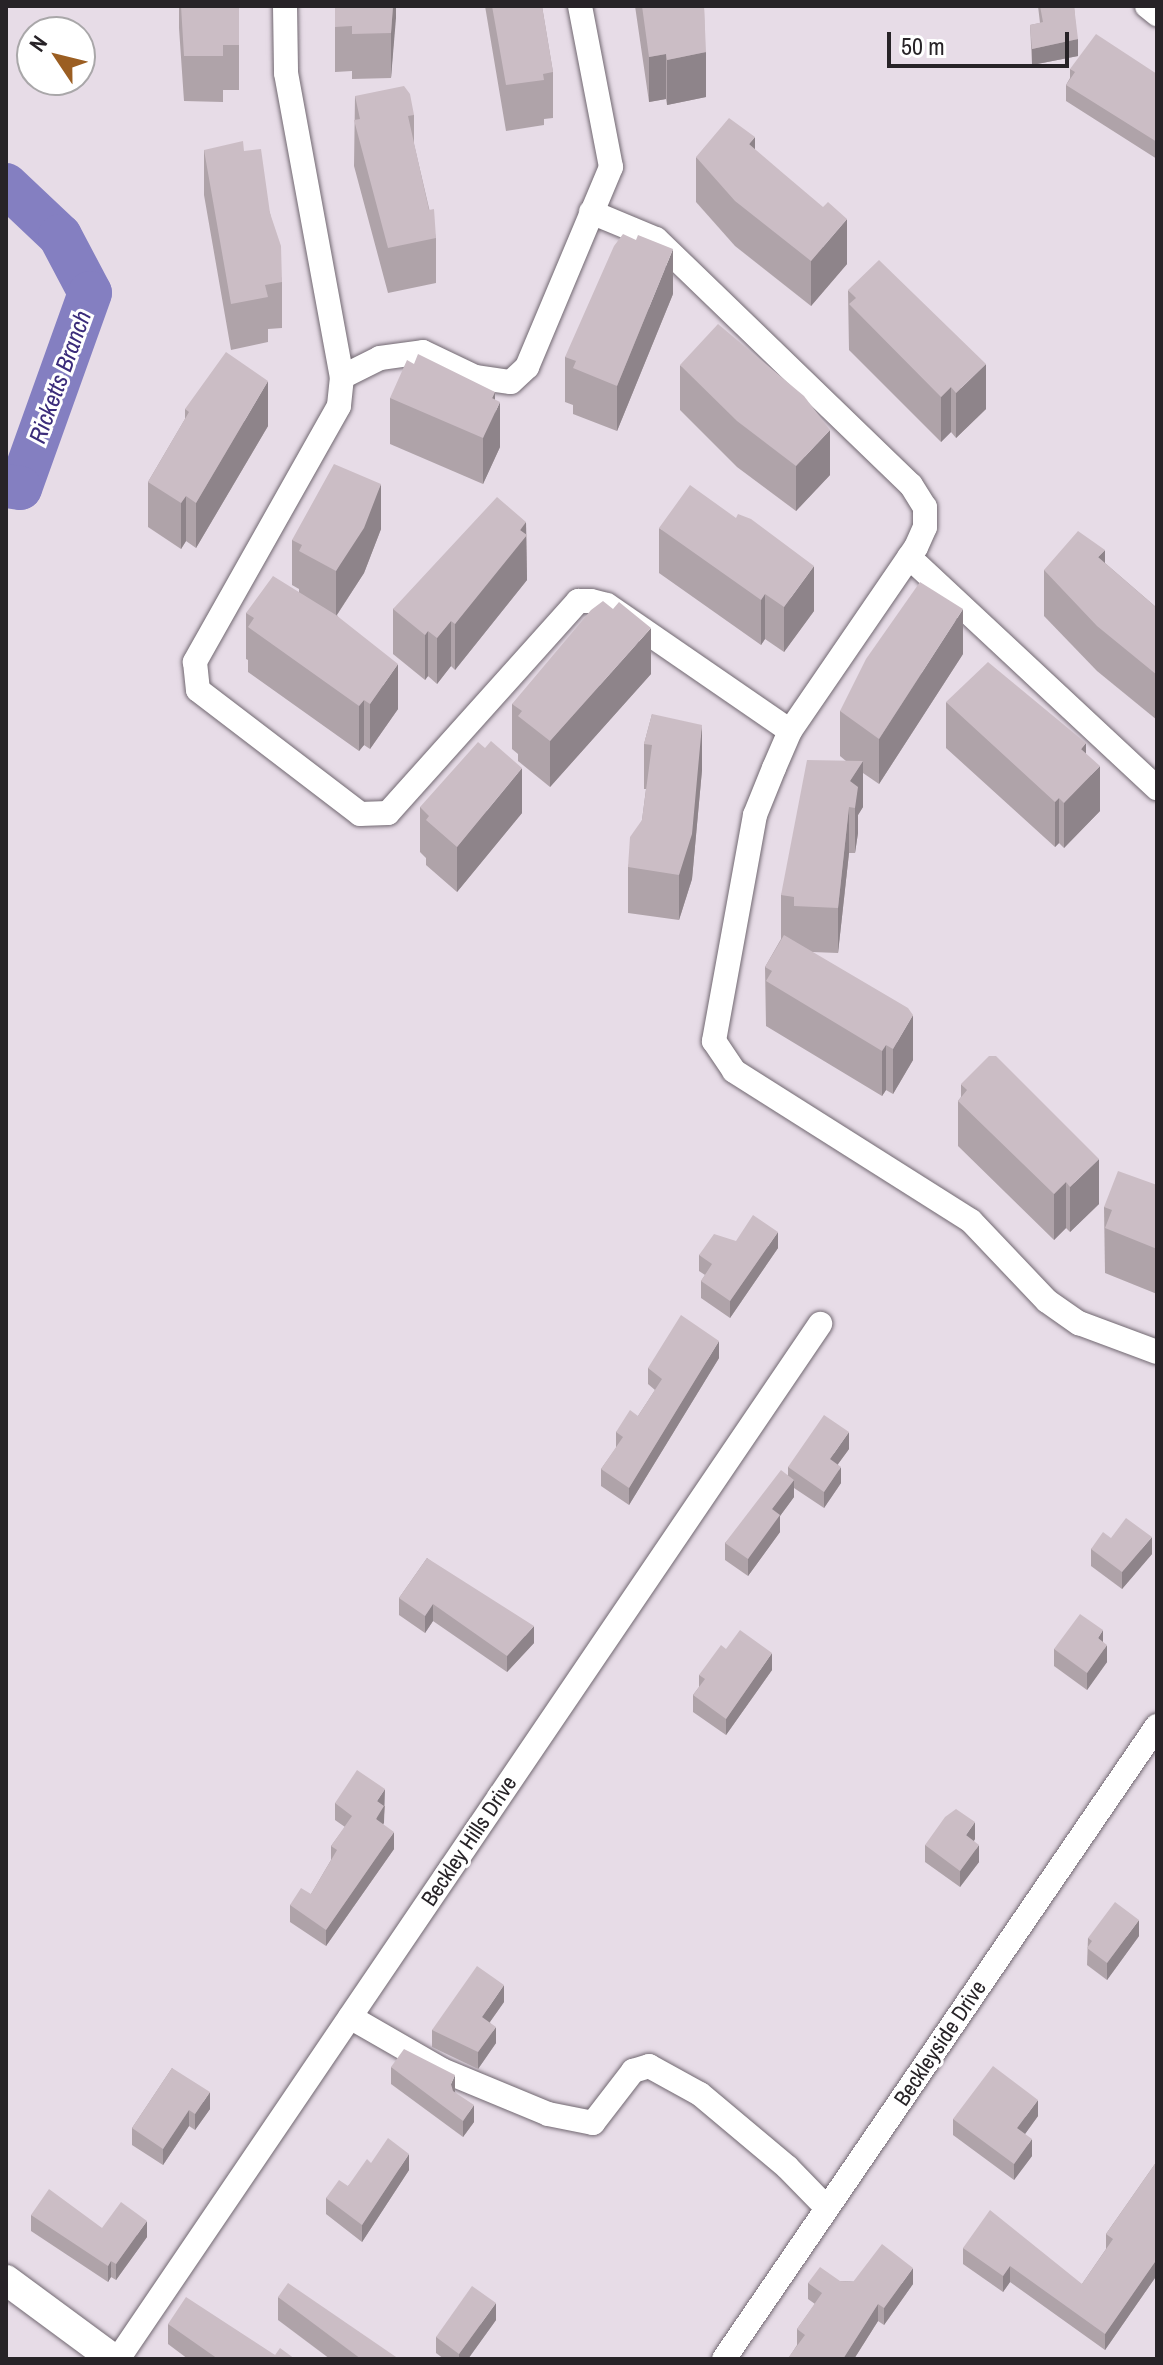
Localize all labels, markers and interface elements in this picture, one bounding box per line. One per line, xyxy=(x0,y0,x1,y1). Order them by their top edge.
north arrow xyxy=(16,16,96,96)
scale bar xyxy=(891,16,1073,66)
text: N xyxy=(22,29,54,57)
text: 50 m xyxy=(901,30,945,62)
water label: Ricketts Branch xyxy=(23,307,97,447)
street label: Beckley Hills Drive xyxy=(416,1771,522,1911)
street label: Beckleyside Drive xyxy=(888,1975,992,2111)

